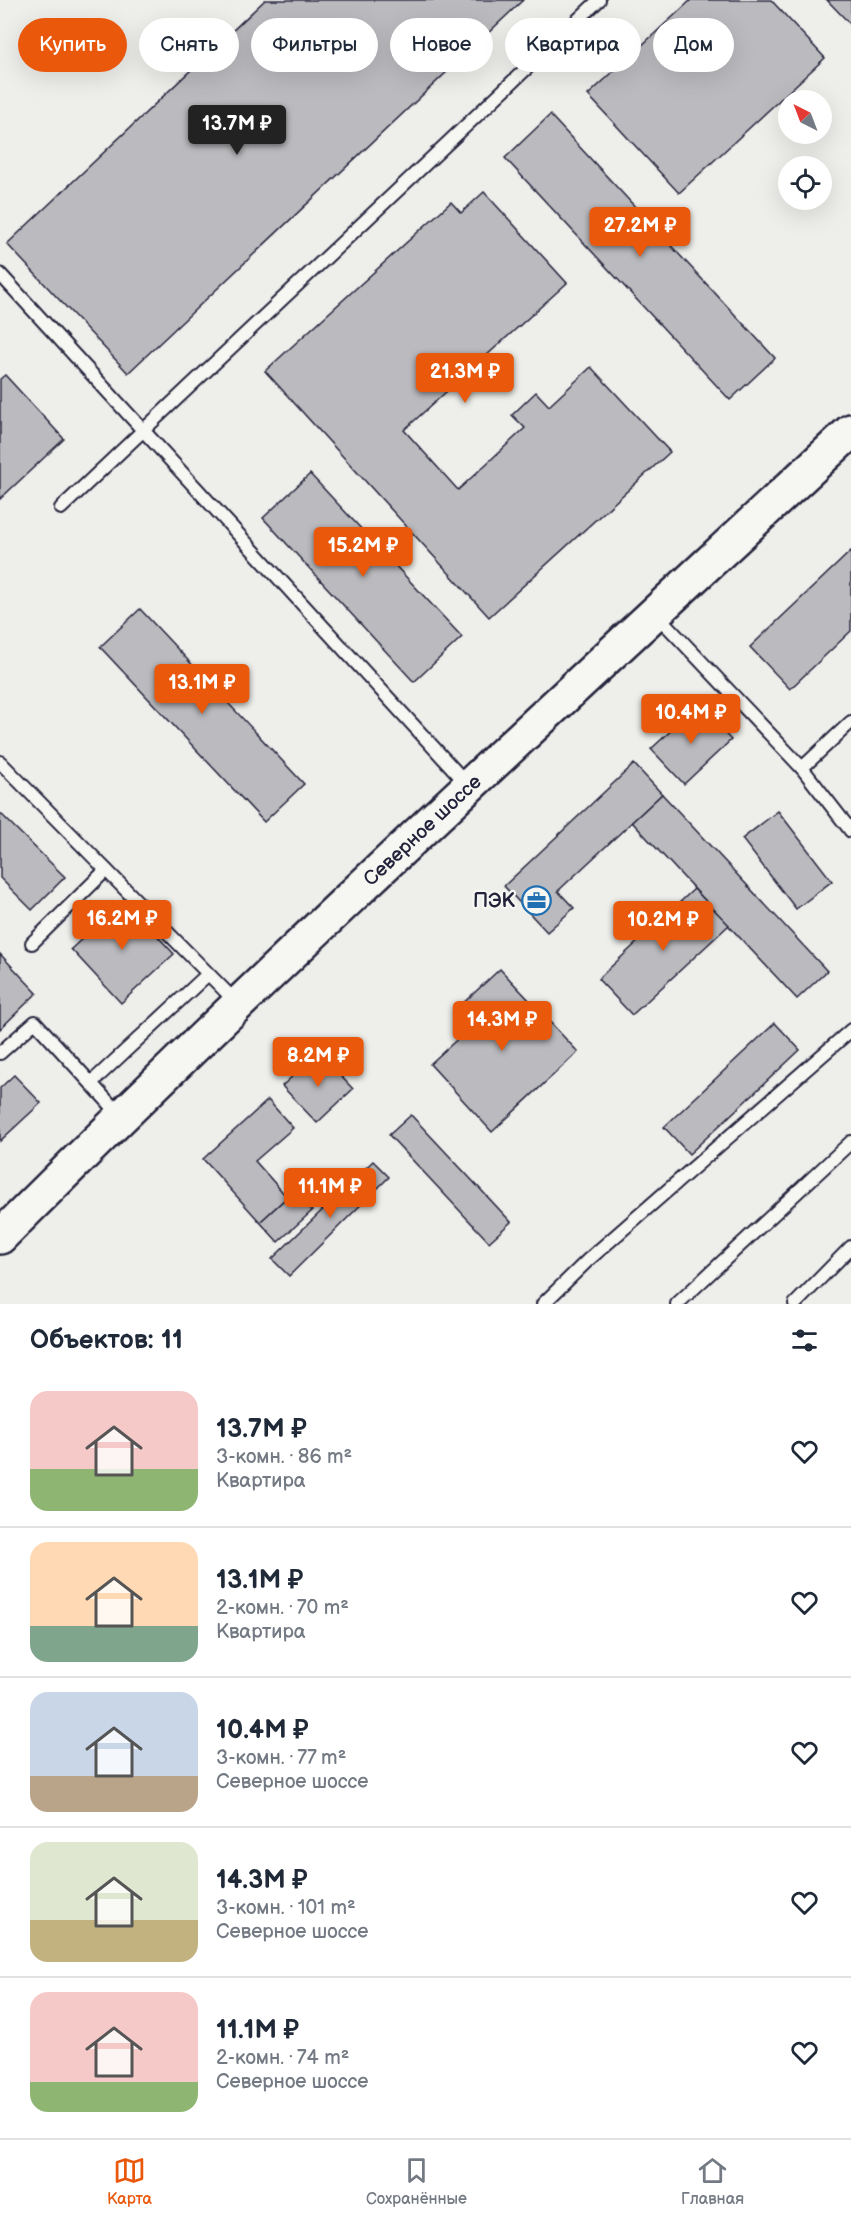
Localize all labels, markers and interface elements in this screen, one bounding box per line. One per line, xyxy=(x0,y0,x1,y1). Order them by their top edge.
chip: Купить xyxy=(18,18,127,72)
chip: Снять xyxy=(139,18,239,72)
chip: Фильтры xyxy=(251,18,378,72)
chip: Новое xyxy=(390,18,493,72)
chip: Квартира xyxy=(505,18,641,72)
chip: Дом xyxy=(653,18,734,72)
north arrow xyxy=(778,90,832,144)
map controls xyxy=(778,90,832,210)
pin: 13.7M ₽ xyxy=(182,105,292,156)
text: 13.7M ₽ xyxy=(202,112,272,136)
button: locate xyxy=(778,156,832,210)
pin: 27.2M ₽ xyxy=(585,207,695,258)
text: 27.2M ₽ xyxy=(603,214,677,238)
pin: 21.3M ₽ xyxy=(410,353,520,404)
text: 21.3M ₽ xyxy=(430,360,500,384)
pin: 15.2M ₽ xyxy=(308,527,418,578)
text: 15.2M ₽ xyxy=(328,534,398,558)
pin: 13.1M ₽ xyxy=(147,664,257,715)
text: 13.1M ₽ xyxy=(168,671,236,695)
pin: 10.4M ₽ xyxy=(636,694,746,745)
text: 10.4M ₽ xyxy=(655,701,727,725)
street label: Северное шоссе xyxy=(359,770,487,892)
office icon: ПЭК xyxy=(520,884,552,916)
place label: ПЭК xyxy=(473,889,516,913)
pin: 16.2M ₽ xyxy=(67,900,177,951)
pin: 10.2M ₽ xyxy=(608,901,718,952)
text: 16.2M ₽ xyxy=(86,907,158,931)
text: 10.2M ₽ xyxy=(627,908,699,932)
pin: 14.3M ₽ xyxy=(447,1001,557,1052)
text: 14.3M ₽ xyxy=(467,1008,537,1032)
pin: 8.2M ₽ xyxy=(269,1037,367,1088)
text: 8.2M ₽ xyxy=(287,1044,349,1068)
pin: 11.1M ₽ xyxy=(275,1168,385,1219)
text: 11.1M ₽ xyxy=(298,1175,362,1199)
icon: filters xyxy=(788,1324,821,1357)
text: Объектов: 11 xyxy=(30,1325,183,1356)
text: 13.7M ₽ xyxy=(216,1414,307,1445)
icon: home xyxy=(78,1415,150,1487)
icon: heart xyxy=(788,1435,821,1468)
text: 3-комн. · 86 m² xyxy=(216,1445,352,1469)
text: Квартира xyxy=(216,1469,306,1493)
text: 13.1M ₽ xyxy=(216,1565,303,1596)
icon: home xyxy=(78,1566,150,1638)
icon: heart xyxy=(788,1586,821,1619)
text: 2-комн. · 70 m² xyxy=(216,1596,349,1620)
text: Квартира xyxy=(216,1620,306,1644)
text: 10.4M ₽ xyxy=(216,1715,309,1746)
icon: home xyxy=(78,1716,150,1788)
icon: heart xyxy=(788,1736,821,1769)
text: 3-комн. · 77 m² xyxy=(216,1746,346,1770)
text: Северное шоссе xyxy=(216,1770,369,1794)
text: 14.3M ₽ xyxy=(216,1865,308,1896)
icon: home xyxy=(78,1866,150,1938)
icon: heart xyxy=(788,1886,821,1919)
text: 3-комн. · 101 m² xyxy=(216,1896,356,1920)
text: Северное шоссе xyxy=(216,1920,369,1944)
text: 11.1M ₽ xyxy=(216,2015,299,2046)
icon: home xyxy=(78,2016,150,2088)
icon: heart xyxy=(788,2036,821,2069)
text: 2-комн. · 74 m² xyxy=(216,2046,349,2070)
text: Северное шоссе xyxy=(216,2070,369,2094)
tab: Карта xyxy=(107,2154,152,2209)
tab: Сохранённые xyxy=(366,2154,467,2209)
tab: Главная xyxy=(681,2154,744,2209)

